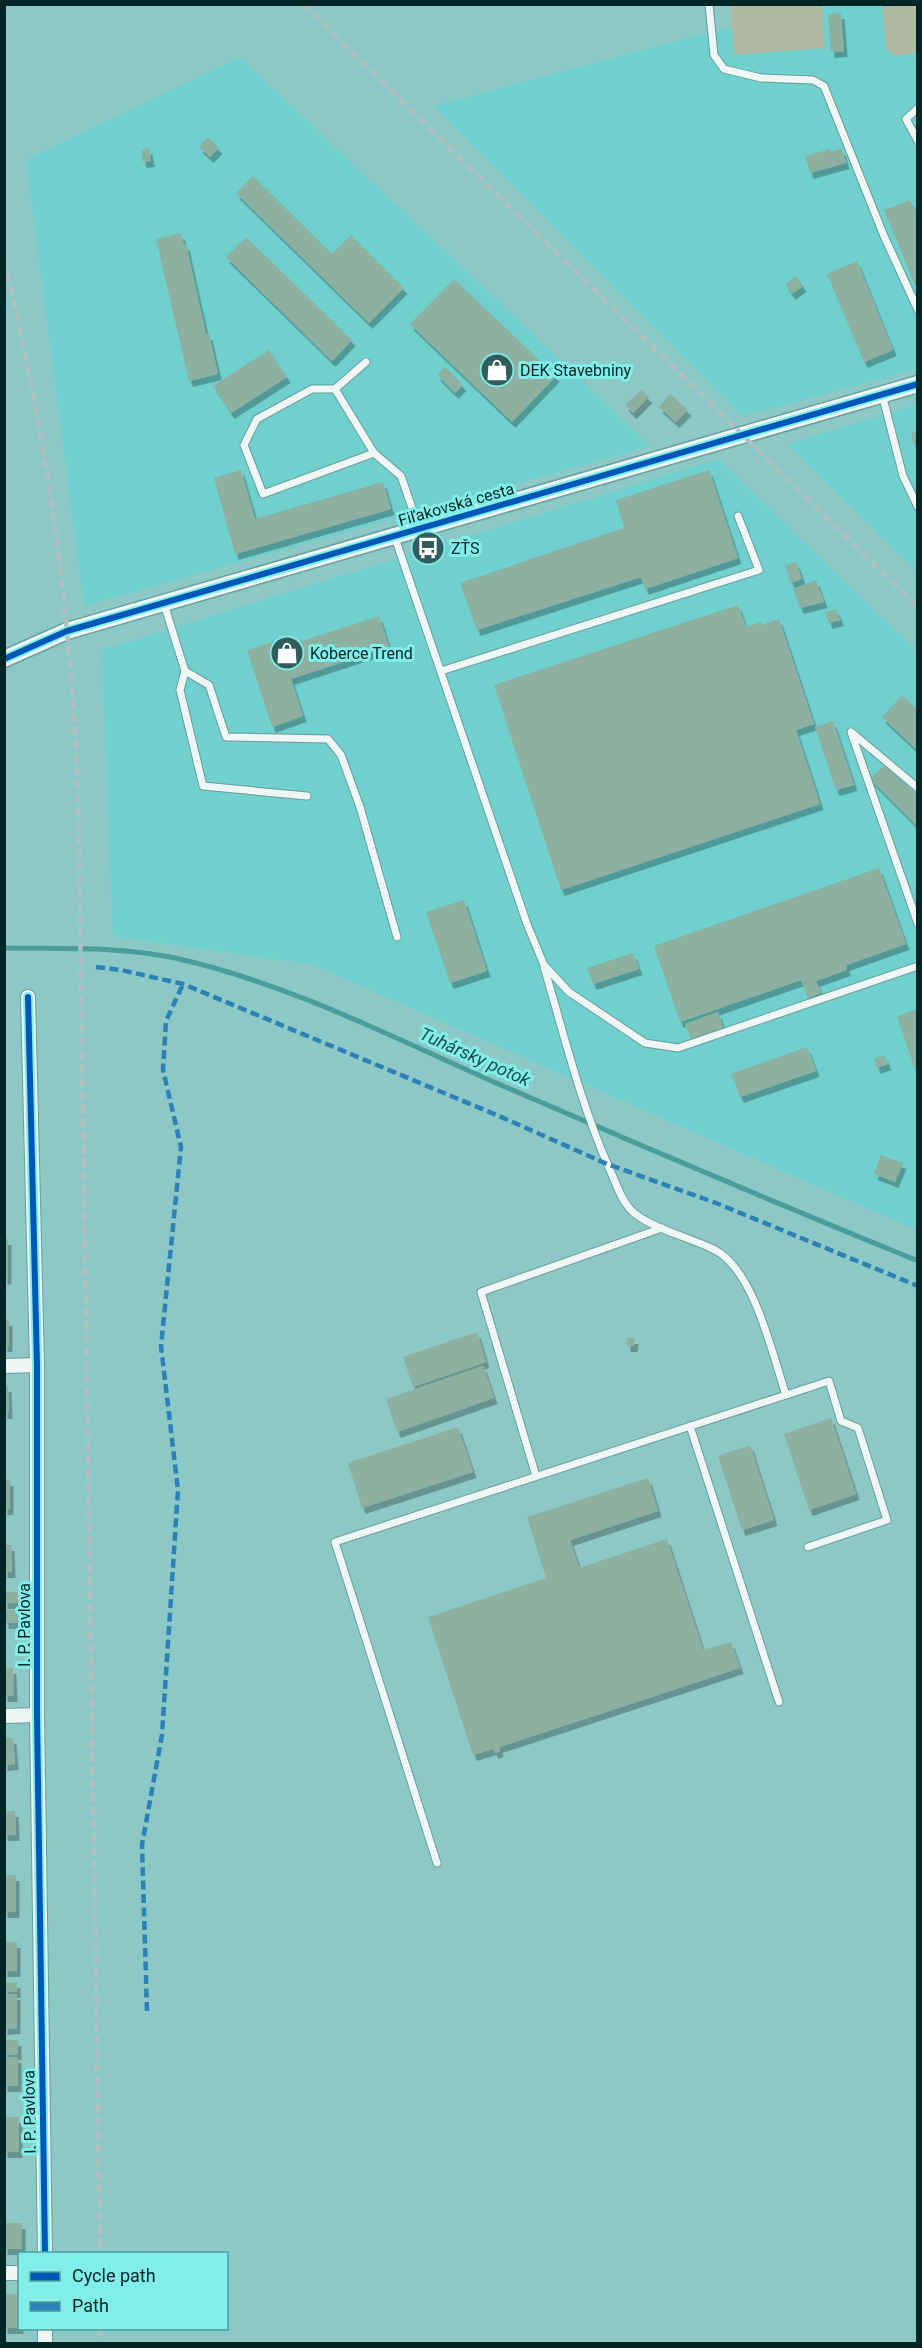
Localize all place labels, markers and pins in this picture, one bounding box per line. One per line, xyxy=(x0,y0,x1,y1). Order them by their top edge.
shop icon: DEK Stavebniny xyxy=(479,352,515,388)
place label: DEK Stavebniny xyxy=(520,361,632,380)
bus stop icon: ZŤS xyxy=(410,530,446,566)
place label: ZŤS xyxy=(451,539,480,558)
shop icon: Koberce Trend xyxy=(269,635,305,671)
place label: Koberce Trend xyxy=(310,644,413,663)

